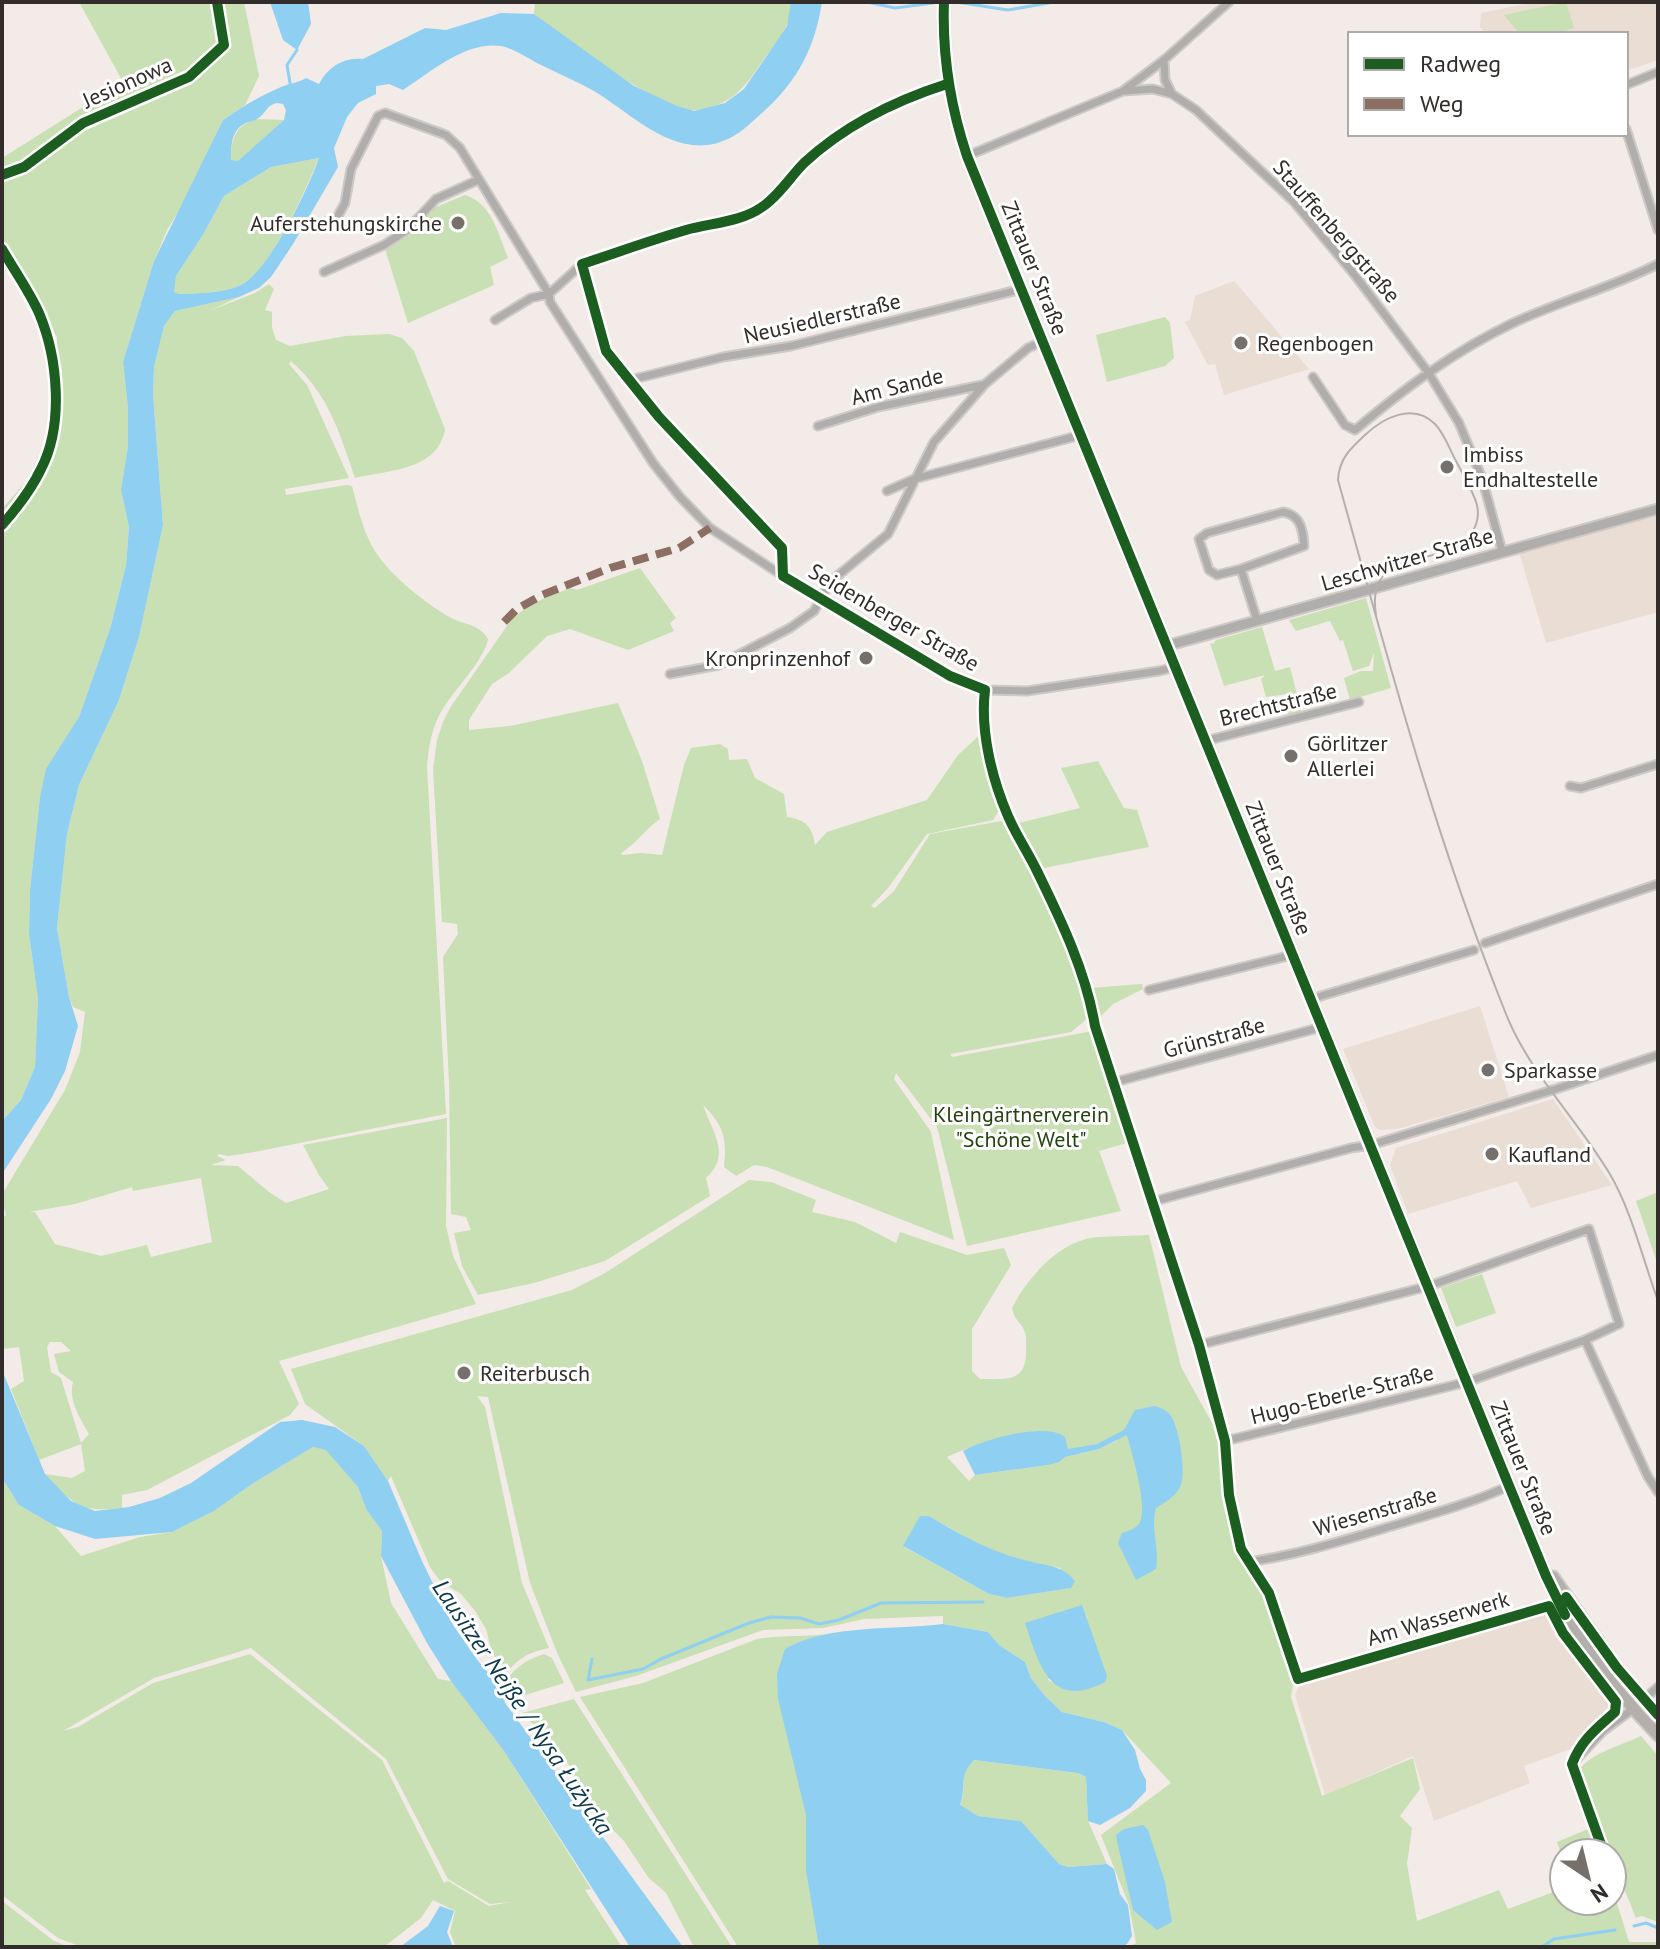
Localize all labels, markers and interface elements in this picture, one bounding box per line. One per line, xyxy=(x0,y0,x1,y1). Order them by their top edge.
legend xyxy=(1348,32,1628,136)
text: Radweg xyxy=(1420,48,1501,79)
street label: Jesionowa xyxy=(77,50,176,115)
text: Weg xyxy=(1420,88,1464,119)
street label: Stauffenbergstraße xyxy=(1267,154,1407,308)
street label: Zittauer Straße xyxy=(995,197,1075,339)
place label: Auferstehungskirche xyxy=(250,209,442,237)
marker: Auferstehungskirche xyxy=(449,214,467,232)
street label: Neusiedlerstraße xyxy=(741,286,903,350)
place label: Regenbogen xyxy=(1257,329,1374,357)
marker: Regenbogen xyxy=(1232,334,1250,352)
street label: Am Sande xyxy=(848,361,946,411)
place label: Imbiss Endhaltestelle xyxy=(1463,440,1598,493)
marker: Imbiss Endhaltestelle xyxy=(1438,458,1456,476)
street label: Leschwitzer Straße xyxy=(1318,521,1496,597)
street label: Seidenberger Straße xyxy=(804,557,984,677)
place label: Kronprinzenhof xyxy=(705,644,851,672)
marker: Kronprinzenhof xyxy=(857,649,875,667)
street label: Brechtstraße xyxy=(1216,676,1340,732)
place label: Görlitzer Allerlei xyxy=(1307,729,1388,782)
marker: Görlitzer Allerlei xyxy=(1282,747,1300,765)
street label: Zittauer Straße xyxy=(1239,797,1319,939)
street label: Grünstraße xyxy=(1160,1010,1268,1064)
place label: Sparkasse xyxy=(1504,1056,1597,1084)
marker: Sparkasse xyxy=(1479,1061,1497,1079)
park label: Kleingärtnerverein "Schöne Welt" xyxy=(933,1100,1109,1153)
place label: Kaufland xyxy=(1508,1140,1591,1168)
marker: Kaufland xyxy=(1483,1145,1501,1163)
street label: Hugo-Eberle-Straße xyxy=(1248,1358,1436,1430)
place label: Reiterbusch xyxy=(480,1359,590,1387)
marker: Reiterbusch xyxy=(455,1364,473,1382)
street label: Zittauer Straße xyxy=(1484,1397,1564,1539)
street label: Wiesenstraße xyxy=(1310,1480,1440,1542)
water label: Lausitzer Neiße / Nysa Łużycka xyxy=(426,1573,620,1841)
street label: Am Wasserwerk xyxy=(1364,1584,1513,1652)
north arrow xyxy=(1548,1837,1628,1917)
text: N xyxy=(1586,1878,1613,1909)

